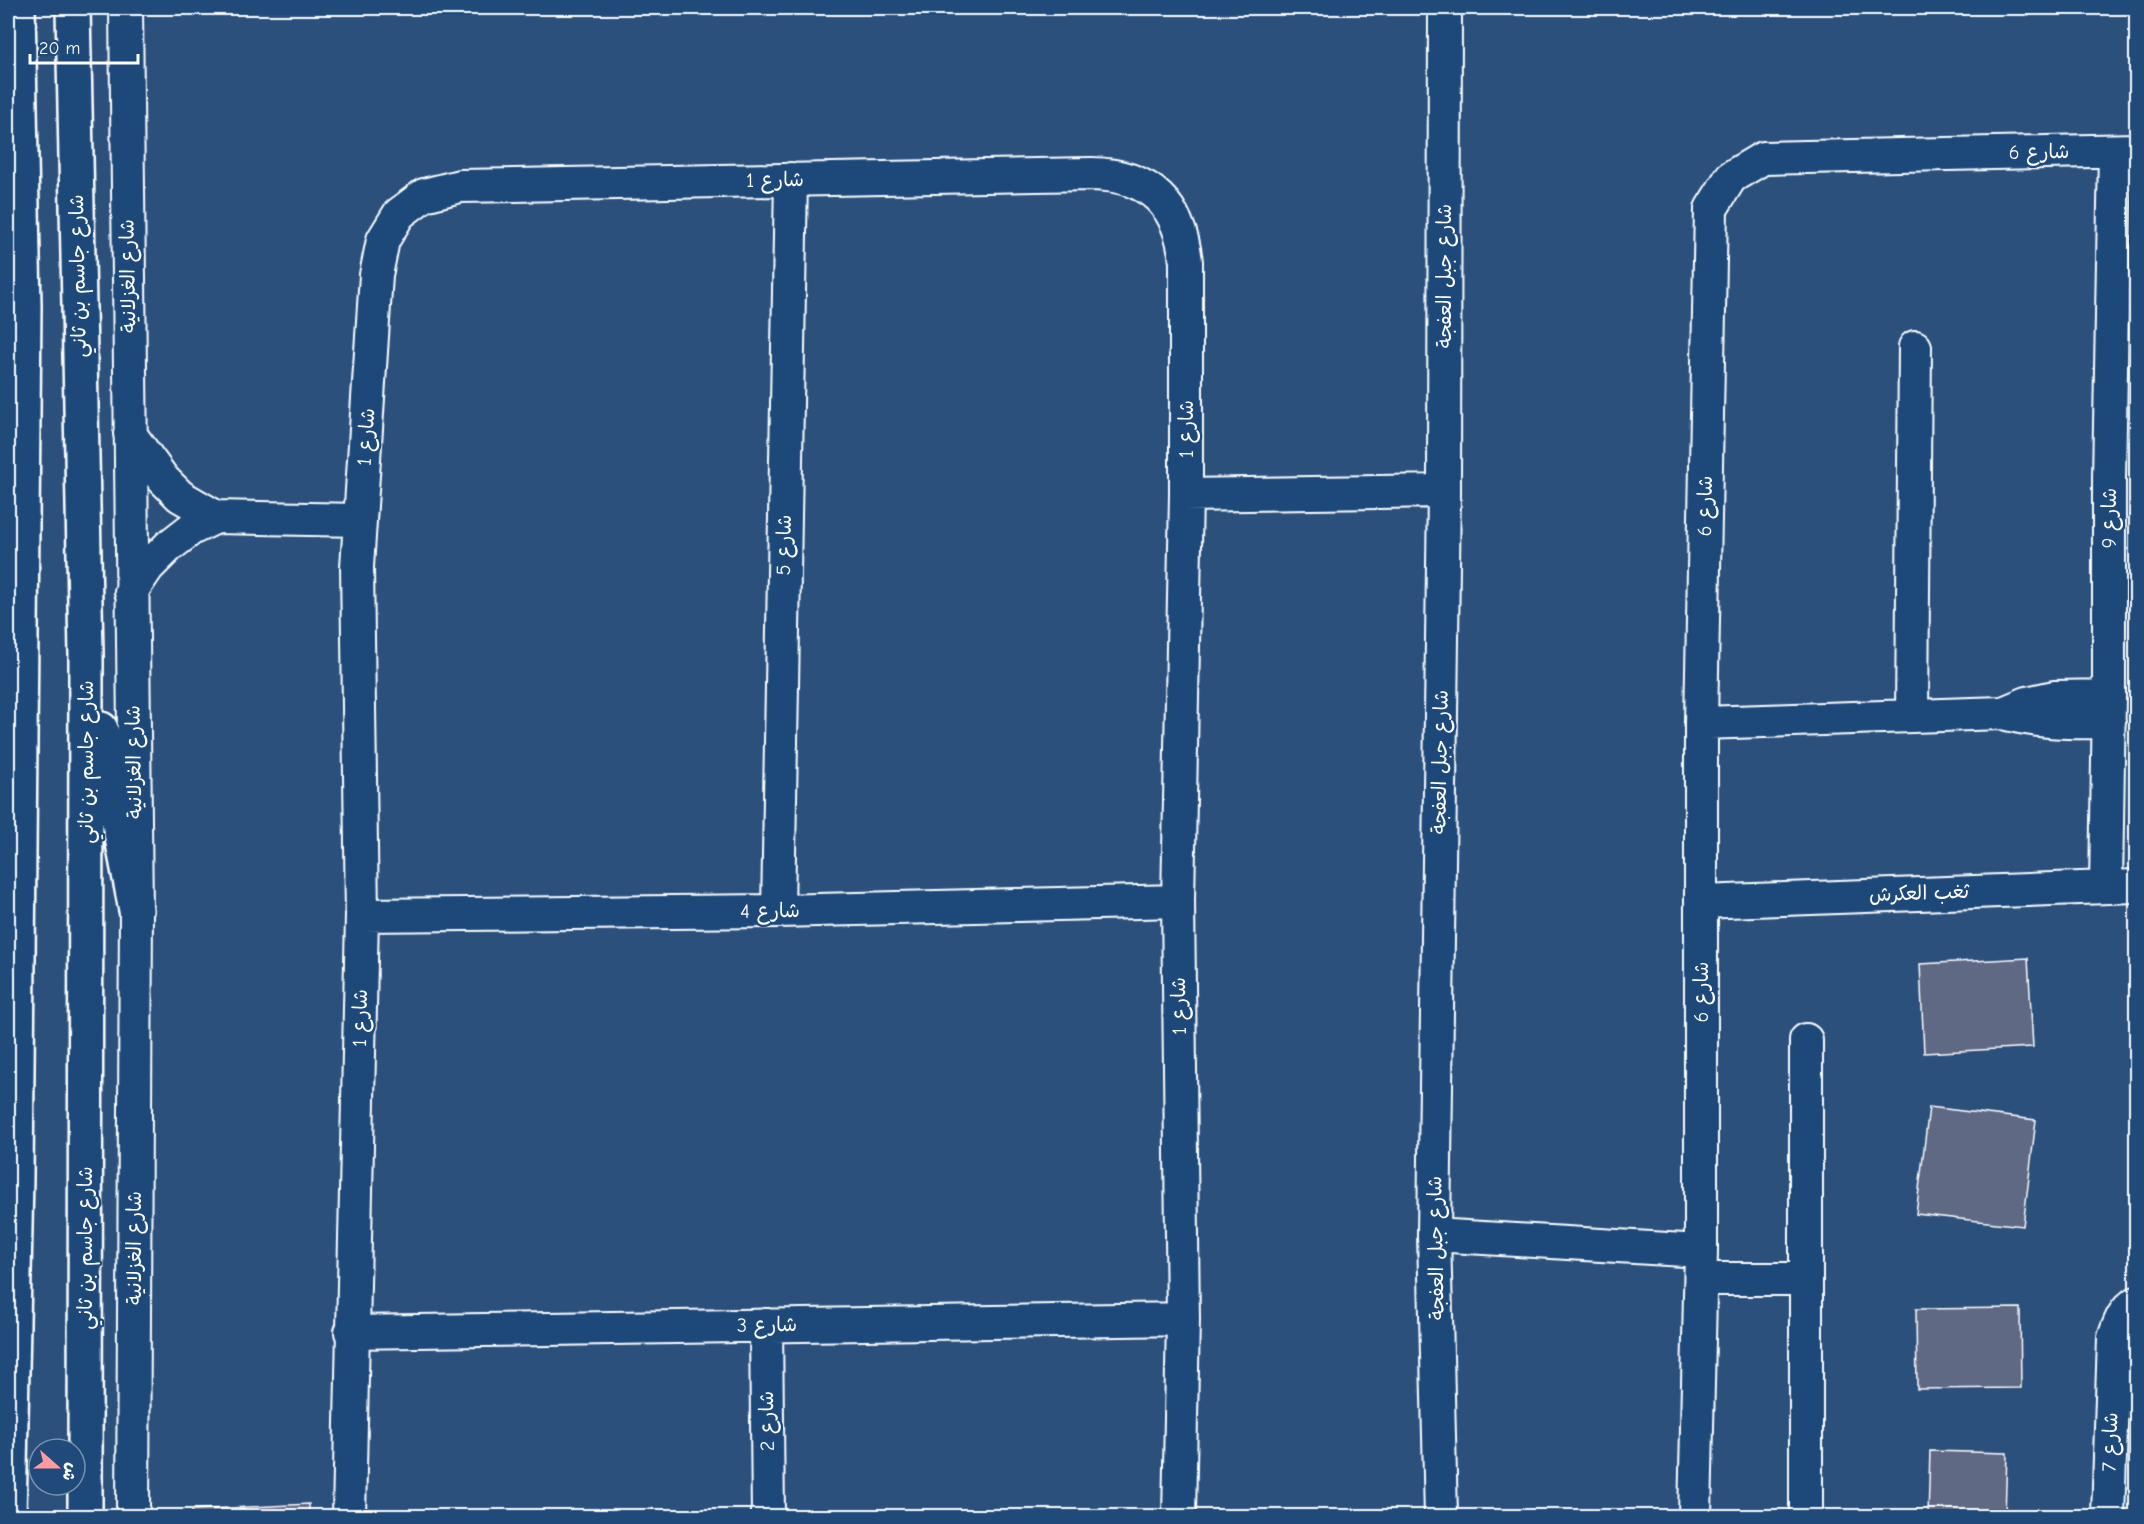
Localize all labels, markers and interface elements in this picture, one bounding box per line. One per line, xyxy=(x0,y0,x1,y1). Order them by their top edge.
scale bar xyxy=(30,27,138,65)
text: 20 m xyxy=(39,38,80,59)
street label: شارع 6 xyxy=(2008,140,2070,166)
street label: شارع 1 xyxy=(746,168,804,194)
street label: شارع جاسم بن ثاني xyxy=(65,194,97,358)
street label: شارع جبل العفجة xyxy=(1433,204,1458,348)
street label: شارع الغزلانية xyxy=(116,219,142,333)
street label: شارع 1 xyxy=(1175,400,1200,458)
street label: شارع 1 xyxy=(353,407,381,467)
street label: شارع 6 xyxy=(1693,475,1719,537)
street label: شارع 9 xyxy=(2098,488,2123,548)
street label: شارع 5 xyxy=(772,514,798,576)
street label: شارع جاسم بن ثاني xyxy=(75,680,104,844)
street label: شارع جبل العفجة xyxy=(1427,690,1455,834)
street label: شارع الغزلانية xyxy=(122,705,148,819)
street label: ثغب العكرش xyxy=(1868,880,1971,906)
street label: شارع 4 xyxy=(740,899,800,925)
street label: شارع 6 xyxy=(1690,962,1715,1022)
street label: شارع 1 xyxy=(1167,977,1193,1035)
street label: شارع 1 xyxy=(348,989,374,1047)
street label: شارع جاسم بن ثاني xyxy=(74,1166,103,1330)
street label: شارع جبل العفجة xyxy=(1423,1176,1451,1320)
street label: شارع الغزلانية xyxy=(123,1191,148,1305)
street label: شارع 3 xyxy=(737,1313,797,1339)
street label: شارع 2 xyxy=(755,1391,781,1451)
street label: شارع 7 xyxy=(2097,1412,2125,1472)
north arrow xyxy=(27,1437,87,1497)
text: ش xyxy=(59,1461,82,1483)

